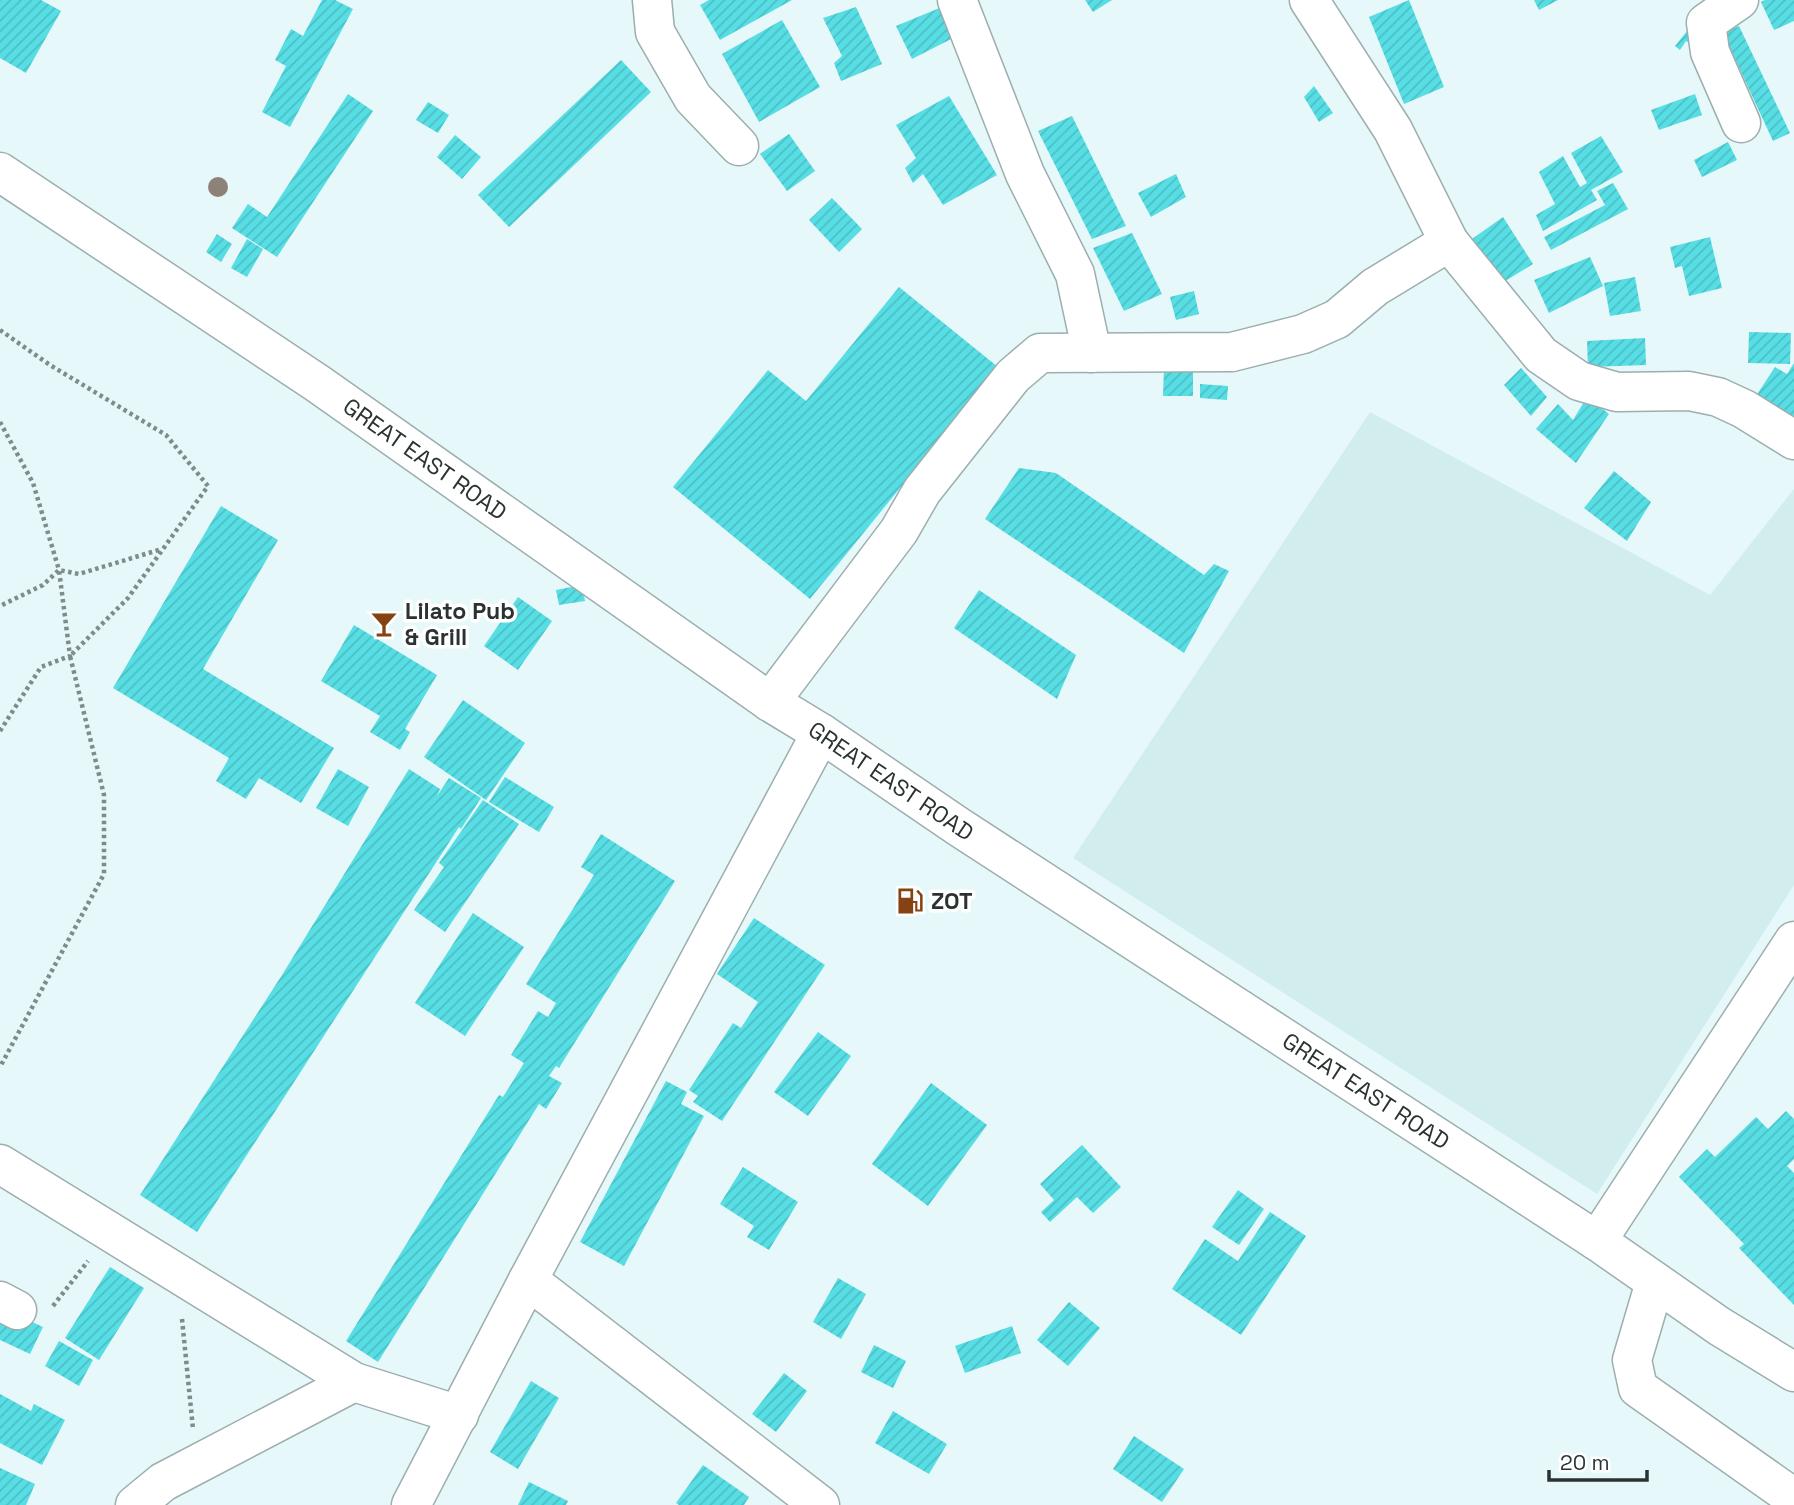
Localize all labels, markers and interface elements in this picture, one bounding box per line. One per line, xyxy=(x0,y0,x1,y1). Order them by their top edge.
street label: GREAT EAST ROAD xyxy=(337,391,513,527)
place label: Lilato Pub & Grill xyxy=(405,596,515,652)
bar icon: Lilato Pub & Grill xyxy=(369,609,399,639)
street label: GREAT EAST ROAD xyxy=(802,715,980,847)
fuel station icon: ZOT xyxy=(895,886,925,916)
place label: ZOT xyxy=(931,886,972,916)
street label: GREAT EAST ROAD xyxy=(1277,1026,1455,1156)
scale bar xyxy=(1549,1438,1647,1482)
text: 20 m xyxy=(1560,1449,1610,1476)

